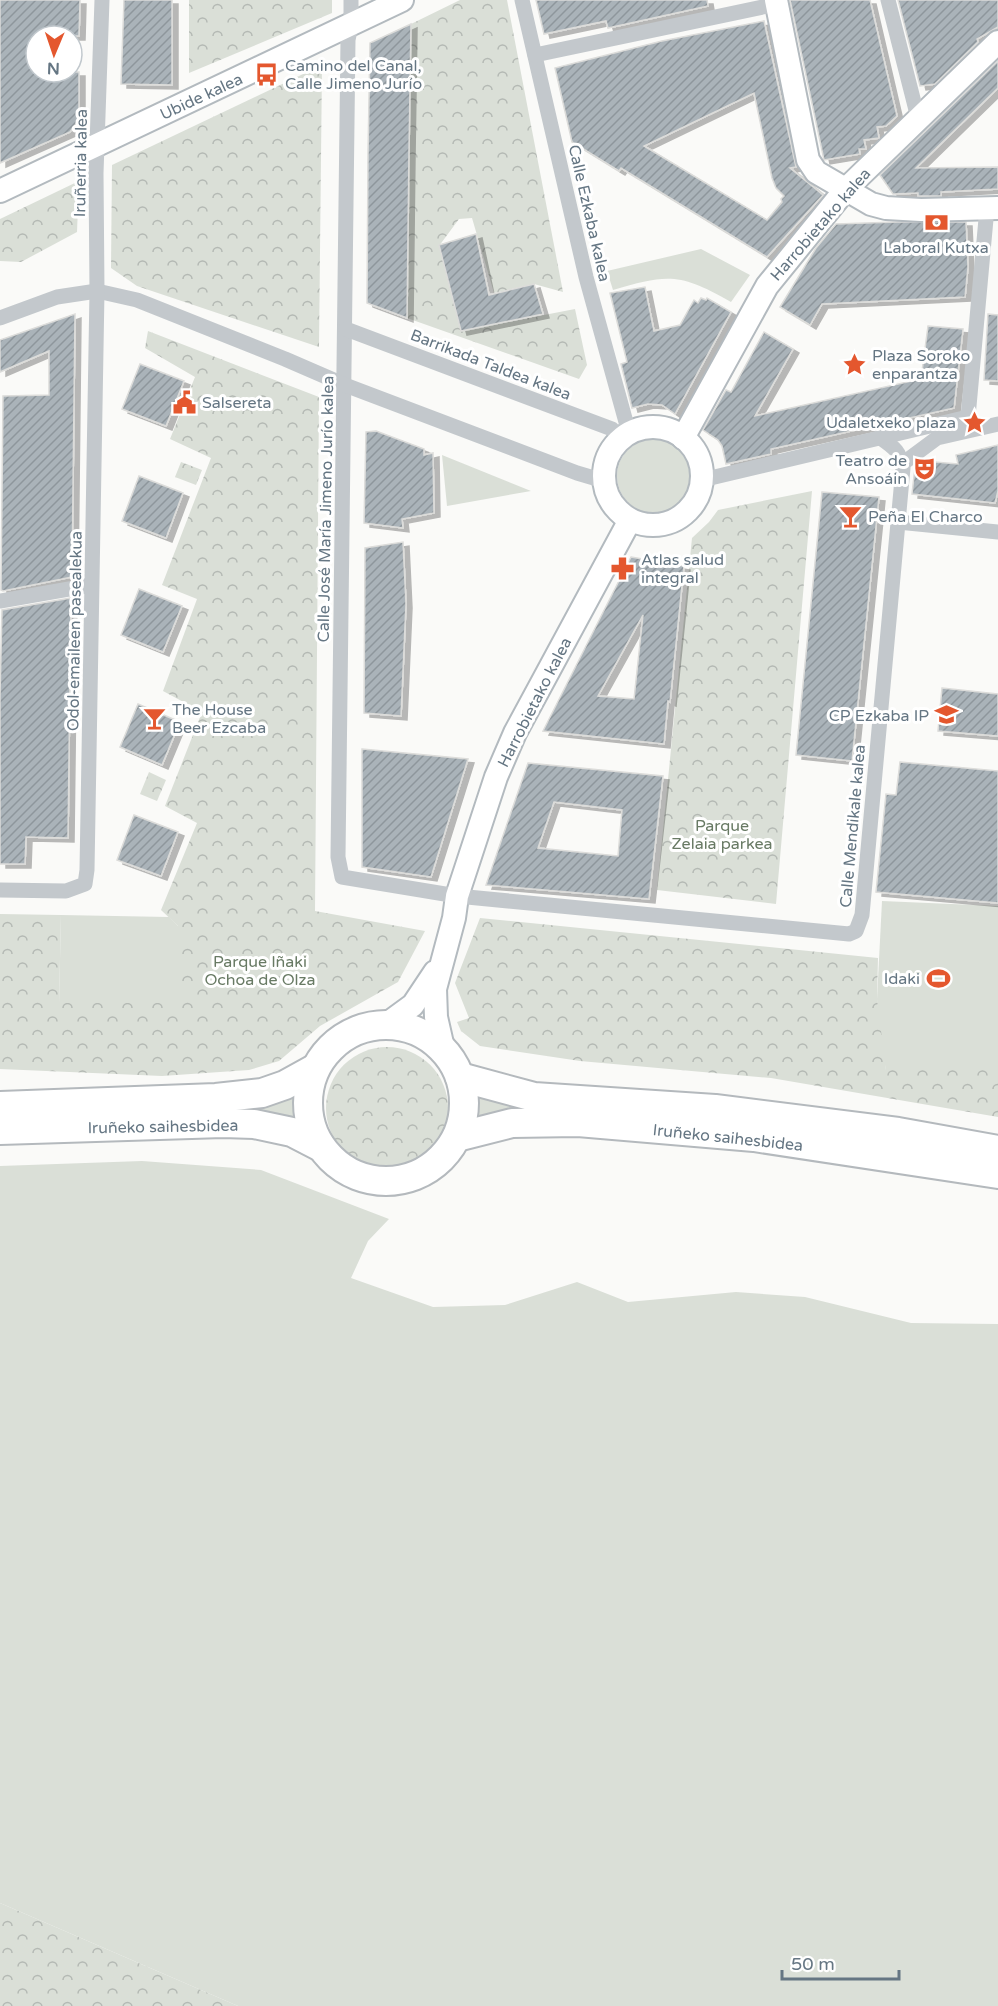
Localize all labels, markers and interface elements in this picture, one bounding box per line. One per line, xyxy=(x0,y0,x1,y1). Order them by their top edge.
north arrow xyxy=(24,24,84,84)
place label: Camino del Canal, Calle Jimeno Jurío xyxy=(285,56,422,94)
text: N xyxy=(47,58,60,78)
bus stop icon: Camino del Canal, Calle Jimeno Jurío xyxy=(254,61,280,87)
street label: Ubide kalea xyxy=(157,69,246,125)
street label: Iruñerria kalea xyxy=(70,109,92,217)
street label: Calle Ezkaba kalea xyxy=(564,143,615,284)
street label: Harrobietako kalea xyxy=(766,164,875,285)
bank icon: Laboral Kutxa xyxy=(923,209,949,235)
place label: Laboral Kutxa xyxy=(883,238,989,258)
street label: Barrikada Taldea kalea xyxy=(407,325,574,405)
place label: Plaza Soroko enparantza xyxy=(872,346,970,384)
place icon: Plaza Soroko enparantza xyxy=(841,351,867,377)
street label: Calle José María Jimeno Jurío kalea xyxy=(314,376,338,643)
public building icon: Salsereta xyxy=(171,389,197,415)
place label: Salsereta xyxy=(202,393,272,413)
place icon: Udaletxeko plaza xyxy=(961,409,987,435)
place label: Udaletxeko plaza xyxy=(826,413,956,433)
place label: Teatro de Ansoáin xyxy=(835,451,907,489)
theatre icon: Teatro de Ansoáin xyxy=(912,456,938,482)
bar icon: Peña El Charco xyxy=(837,503,863,529)
place label: Peña El Charco xyxy=(868,507,983,527)
street label: Odol-emaileen pasealekua xyxy=(63,531,87,731)
place label: Atlas salud integral xyxy=(641,550,724,588)
pharmacy icon: Atlas salud integral xyxy=(610,555,636,581)
street label: Harrobietako kalea xyxy=(493,634,576,771)
place label: The House Beer Ezcaba xyxy=(172,700,266,738)
school or university icon: CP Ezkaba IP xyxy=(934,702,960,728)
bar icon: The House Beer Ezcaba xyxy=(141,705,167,731)
place label: CP Ezkaba IP xyxy=(829,706,929,726)
street label: Calle Mendikale kalea xyxy=(836,744,870,909)
park label: Parque Zelaia parkea xyxy=(671,816,773,854)
park label: Parque Iñaki Ochoa de Olza xyxy=(205,952,315,990)
sports icon: Idaki xyxy=(925,965,951,991)
place label: Idaki xyxy=(884,969,920,989)
street label: Iruñeko saihesbidea xyxy=(87,1116,239,1138)
street label: Iruñeko saihesbidea xyxy=(652,1120,804,1156)
scale bar xyxy=(782,1943,899,1981)
text: 50 m xyxy=(791,1953,835,1975)

